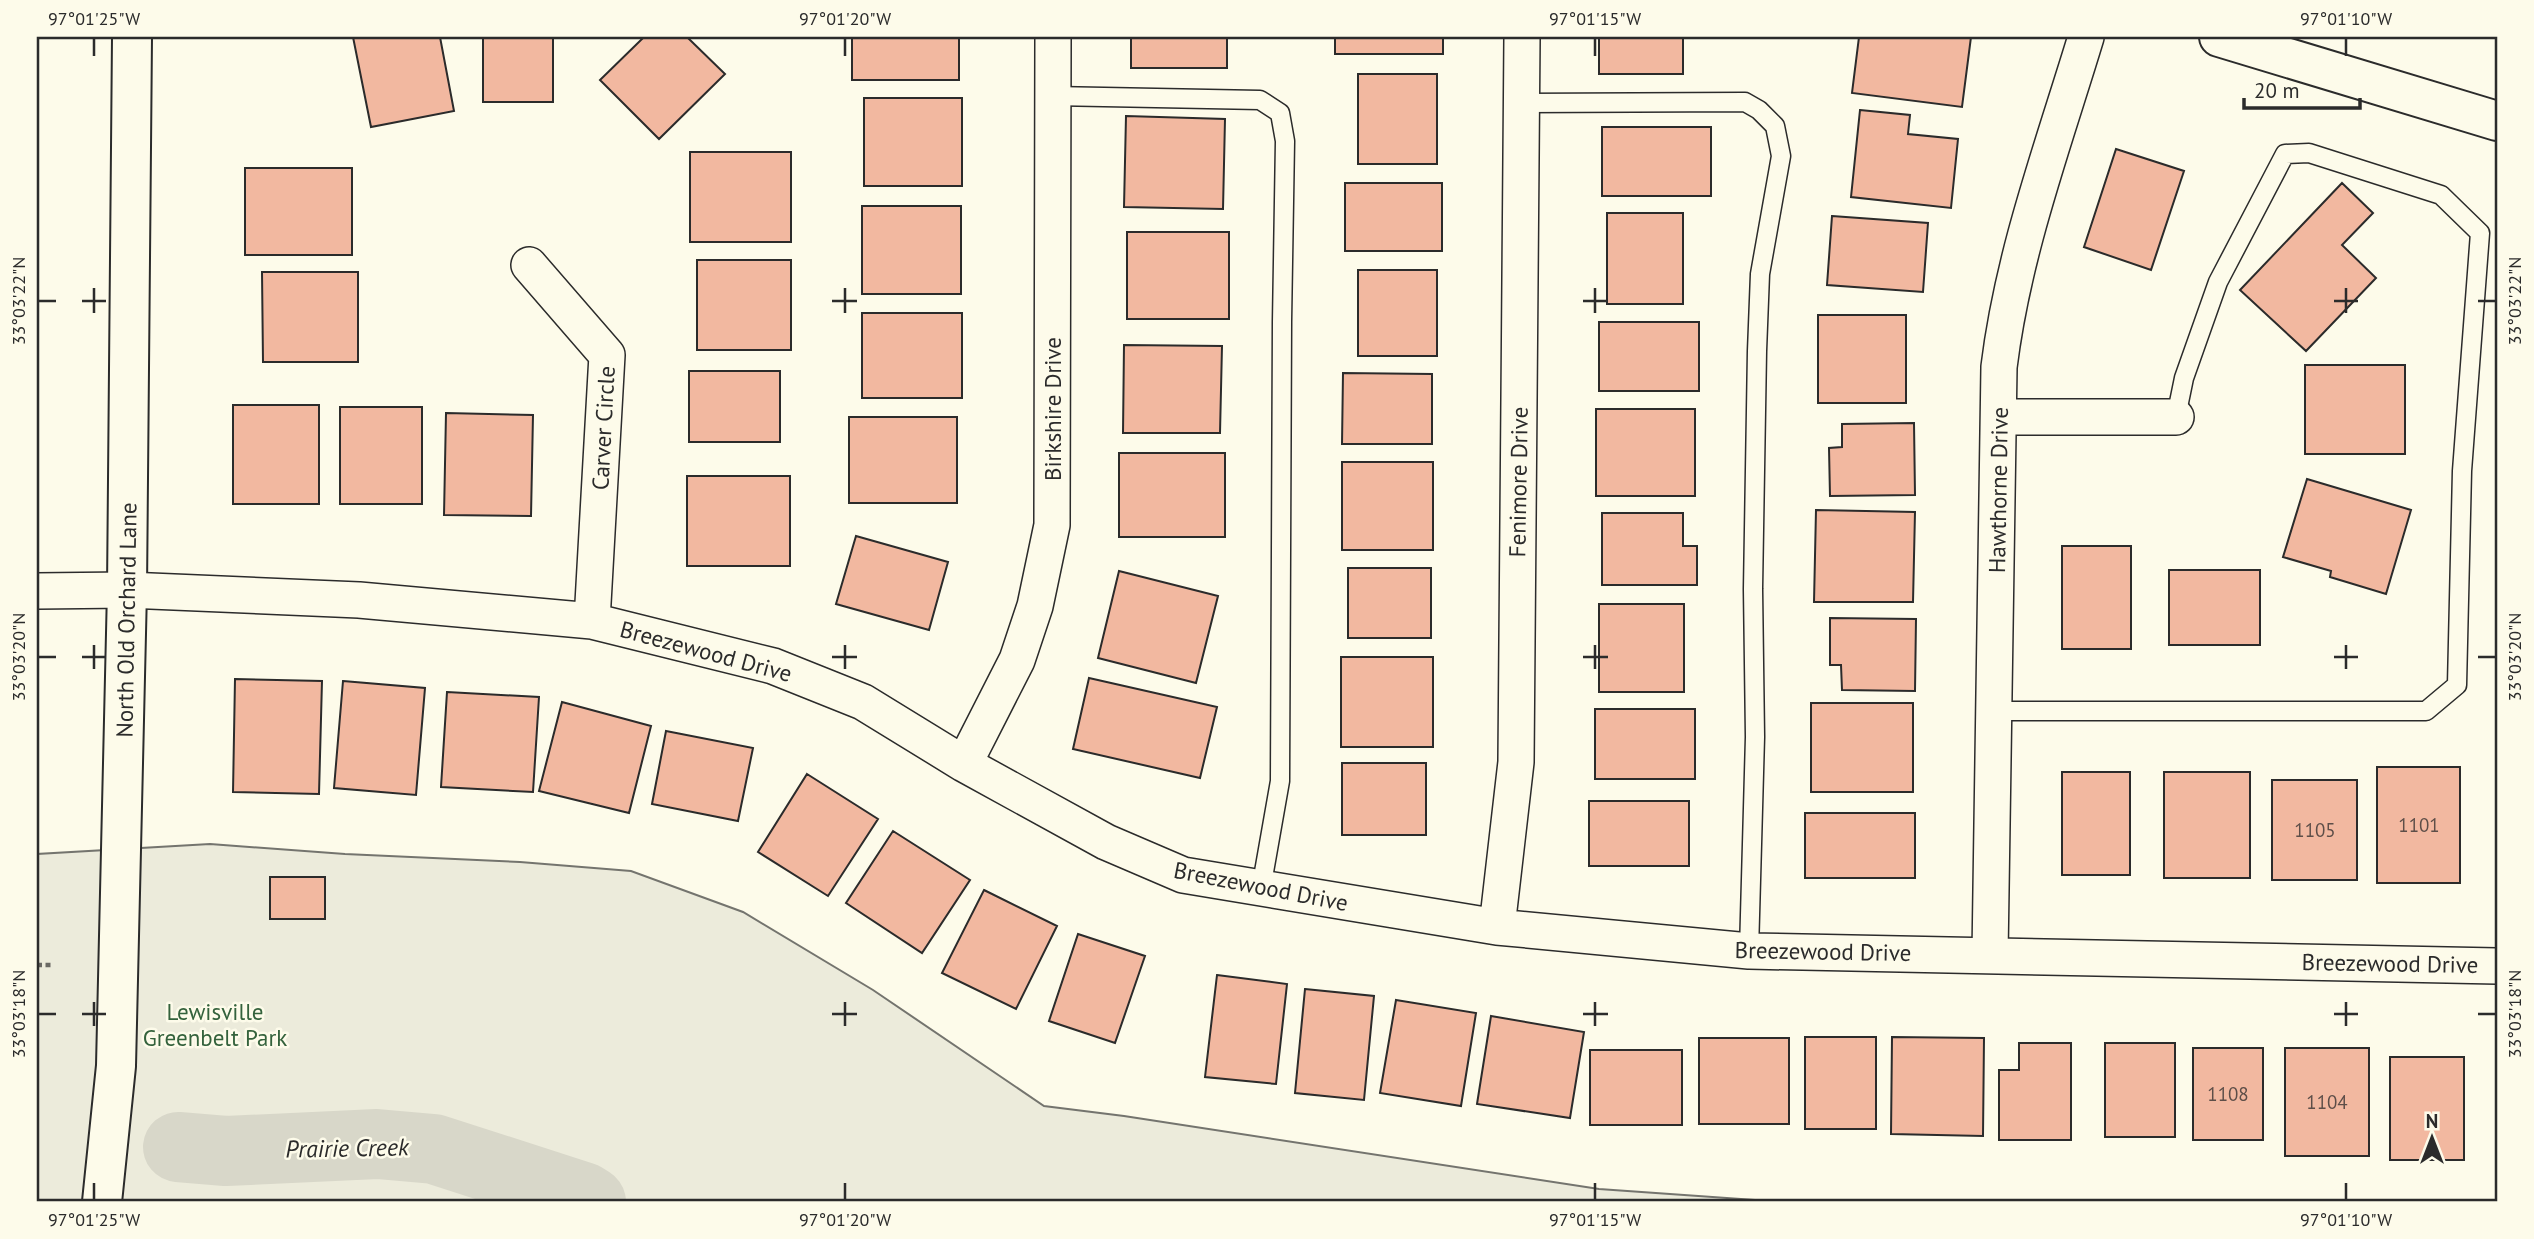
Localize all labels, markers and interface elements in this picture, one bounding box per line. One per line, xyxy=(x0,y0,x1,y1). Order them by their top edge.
text: 97°01'25"W xyxy=(48,7,140,30)
text: 97°01'20"W xyxy=(799,7,891,30)
text: 97°01'15"W xyxy=(1549,7,1641,30)
text: 97°01'10"W xyxy=(2300,7,2392,30)
scale bar xyxy=(2244,66,2359,110)
text: 20 m xyxy=(2254,77,2300,104)
text: 33°03'22"N xyxy=(7,257,30,345)
text: 33°03'22"N xyxy=(2503,257,2526,345)
street label: Birkshire Drive xyxy=(1038,337,1067,481)
street label: Carver Circle xyxy=(585,365,621,491)
street label: Fenimore Drive xyxy=(1502,407,1534,557)
street label: Hawthorne Drive xyxy=(1982,407,2014,573)
street label: North Old Orchard Lane xyxy=(109,502,143,738)
text: 33°03'20"N xyxy=(7,613,30,701)
text: 33°03'20"N xyxy=(2503,613,2526,701)
street label: Breezewood Drive xyxy=(617,614,795,688)
house number: 1101 xyxy=(2398,813,2440,837)
house number: 1105 xyxy=(2294,818,2336,842)
street label: Breezewood Drive xyxy=(1171,855,1351,917)
street label: Breezewood Drive xyxy=(1734,935,1912,967)
street label: Breezewood Drive xyxy=(2301,947,2479,979)
text: 33°03'18"N xyxy=(7,970,30,1058)
text: 33°03'18"N xyxy=(2503,970,2526,1058)
park label: Lewisville Greenbelt Park xyxy=(143,997,287,1052)
house number: 1108 xyxy=(2207,1082,2249,1106)
house number: 1104 xyxy=(2306,1090,2348,1114)
north arrow xyxy=(2398,1102,2468,1172)
text: N xyxy=(2426,1109,2438,1133)
water label: Prairie Creek xyxy=(285,1131,410,1165)
text: 97°01'25"W xyxy=(48,1208,140,1231)
text: 97°01'20"W xyxy=(799,1208,891,1231)
text: 97°01'15"W xyxy=(1549,1208,1641,1231)
text: 97°01'10"W xyxy=(2300,1208,2392,1231)

